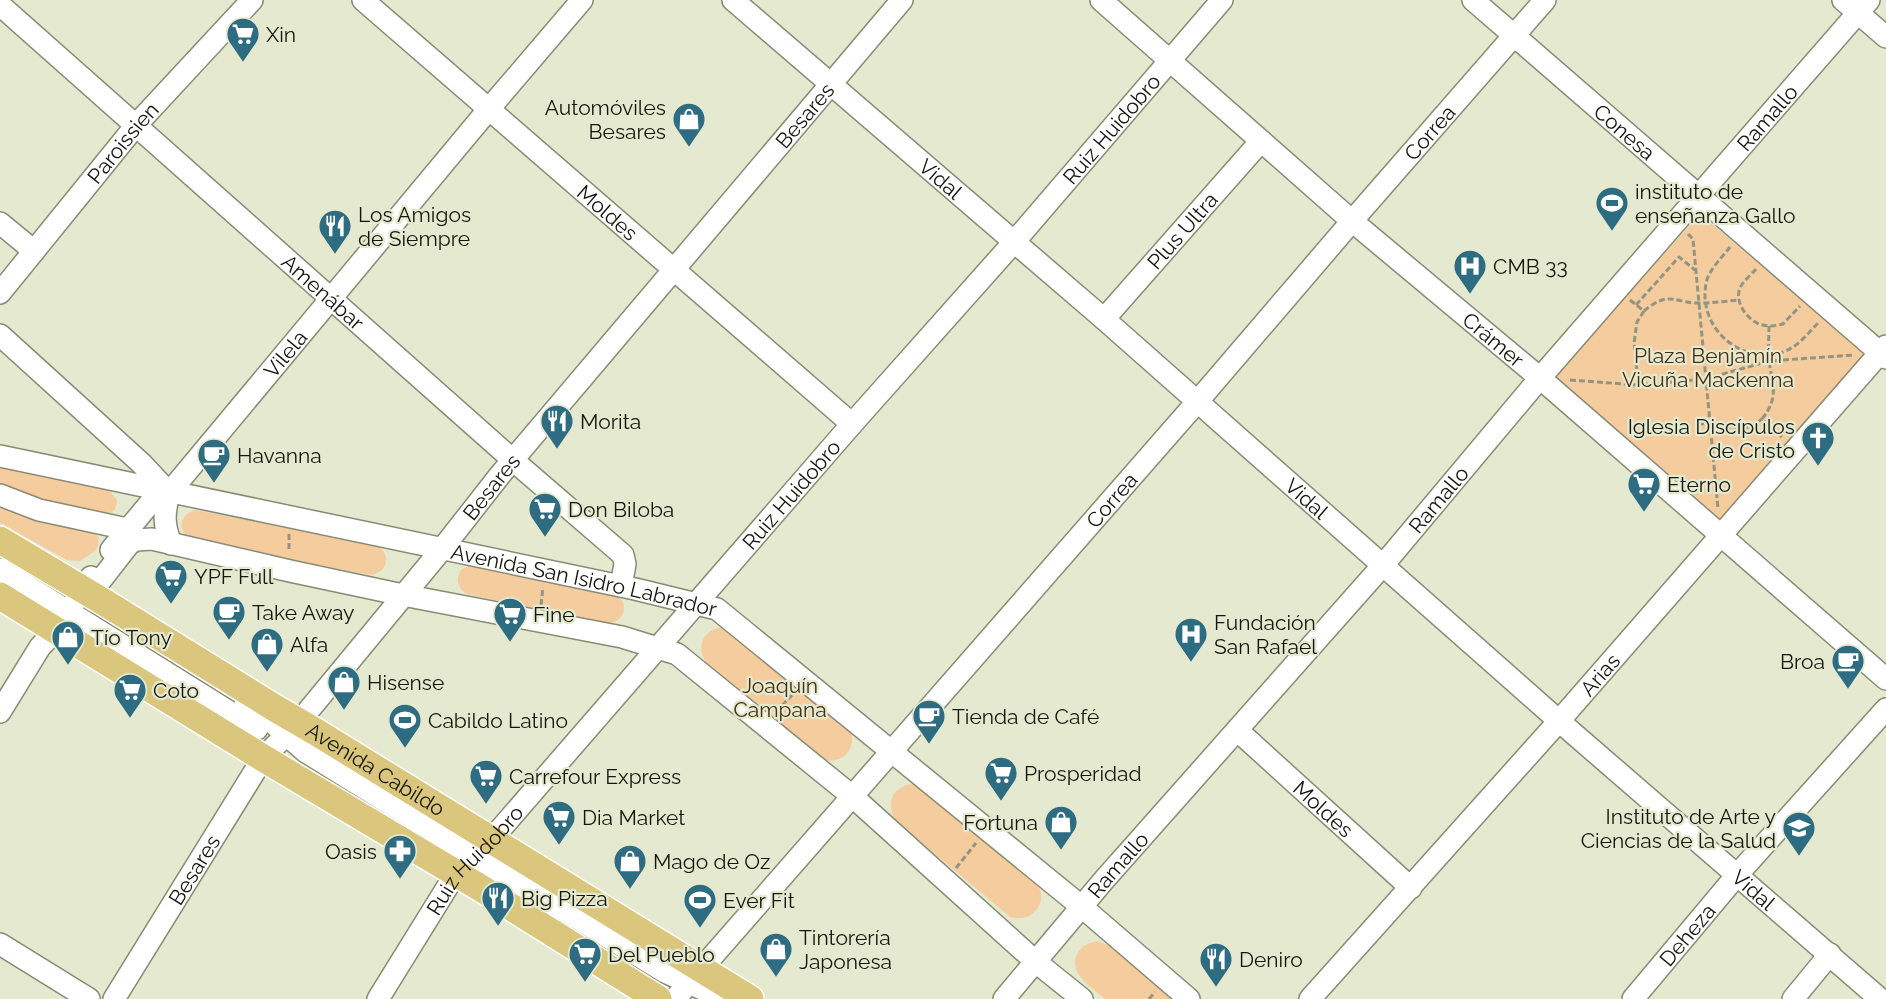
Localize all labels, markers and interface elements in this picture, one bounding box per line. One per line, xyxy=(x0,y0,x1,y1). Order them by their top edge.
supermarket icon: Xin xyxy=(225,16,261,63)
place label: Xin xyxy=(266,22,296,47)
street label: Ruiz Huidobro xyxy=(1057,69,1165,189)
street label: Besares xyxy=(770,78,839,153)
street label: Ramallo xyxy=(1731,79,1802,156)
place label: Automóviles Besares xyxy=(545,95,666,144)
street label: Paroissien xyxy=(82,97,163,188)
street label: Conesa xyxy=(1589,98,1661,165)
street label: Correa xyxy=(1399,100,1460,165)
shop icon: Automóviles Besares xyxy=(671,101,707,148)
street label: Vidal xyxy=(914,153,968,204)
street label: Moldes xyxy=(572,179,643,245)
place label: instituto de enseñanza Gallo xyxy=(1635,179,1796,228)
sports icon: instituto de enseñanza Gallo xyxy=(1594,185,1630,232)
street label: Plus Ultra xyxy=(1142,187,1223,274)
place label: Los Amigos de Siempre xyxy=(358,202,471,251)
restaurant icon: Los Amigos de Siempre xyxy=(317,208,353,255)
hospital icon: CMB 33 xyxy=(1452,248,1488,295)
street label: Amenábar xyxy=(277,249,370,335)
place label: CMB 33 xyxy=(1493,254,1568,279)
street label: Crámer xyxy=(1458,307,1530,372)
street label: Vilela xyxy=(258,325,312,382)
park label: Plaza Benjamín Vicuña Mackenna xyxy=(1622,343,1794,392)
restaurant icon: Morita xyxy=(539,403,575,450)
place label: Morita xyxy=(580,409,641,434)
place label: Iglesia Discípulos de Cristo xyxy=(1628,414,1795,463)
church icon: Iglesia Discípulos de Cristo xyxy=(1800,420,1836,467)
street label: Ruiz Huidobro xyxy=(737,434,845,554)
cafe icon: Havanna xyxy=(196,437,232,484)
place label: Havanna xyxy=(237,443,322,468)
street label: Besares xyxy=(457,449,525,525)
street label: Ramallo xyxy=(1403,461,1473,538)
supermarket icon: Eterno xyxy=(1626,466,1662,513)
street label: Correa xyxy=(1081,467,1142,533)
place label: Eterno xyxy=(1667,472,1731,497)
street label: Vidal xyxy=(1280,473,1334,524)
supermarket icon: Don Biloba xyxy=(527,491,563,538)
place label: Don Biloba xyxy=(568,497,674,522)
street label: Avenida San Isidro Labrador xyxy=(449,538,720,621)
supermarket icon: YPF Full xyxy=(153,558,189,605)
place label: YPF Full xyxy=(194,564,274,589)
cafe icon: Take Away xyxy=(211,594,247,641)
supermarket icon: Fine xyxy=(492,596,528,643)
place label: Take Away xyxy=(252,600,354,625)
place label: Fine xyxy=(533,602,575,627)
place label: Fundación San Rafael xyxy=(1214,610,1317,659)
hospital icon: Fundación San Rafael xyxy=(1173,616,1209,663)
shop icon: Tío Tony xyxy=(50,619,86,666)
place label: Tío Tony xyxy=(91,625,172,650)
shop icon: Alfa xyxy=(249,626,285,673)
place label: Alfa xyxy=(290,632,328,657)
cafe icon: Broa xyxy=(1830,643,1866,690)
street label: Arias xyxy=(1574,648,1625,701)
place label: Broa xyxy=(1780,649,1825,674)
shop icon: Hisense xyxy=(326,664,362,711)
place label: Hisense xyxy=(367,670,444,695)
supermarket icon: Coto xyxy=(112,672,148,719)
park label: Joaquín Campana xyxy=(733,673,827,722)
place label: Coto xyxy=(153,678,199,703)
cafe icon: Tienda de Café xyxy=(911,698,947,745)
sports icon: Cabildo Latino xyxy=(387,702,423,749)
place label: Tienda de Café xyxy=(952,704,1099,729)
place label: Cabildo Latino xyxy=(428,708,568,733)
street label: Avenida Cabildo xyxy=(302,717,450,821)
supermarket icon: Prosperidad xyxy=(983,755,1019,802)
supermarket icon: Carrefour Express xyxy=(468,758,504,805)
place label: Prosperidad xyxy=(1024,761,1142,786)
place label: Carrefour Express xyxy=(509,764,681,789)
street label: Moldes xyxy=(1289,775,1359,842)
supermarket icon: Dia Market xyxy=(541,799,577,846)
street label: Ruiz Huidobro xyxy=(421,800,528,919)
shop icon: Fortuna xyxy=(1043,804,1079,851)
place label: Instituto de Arte y Ciencias de la Salud xyxy=(1581,804,1776,853)
place label: Dia Market xyxy=(582,805,685,830)
place label: Fortuna xyxy=(963,810,1038,835)
school or university icon: Instituto de Arte y Ciencias de la Salud xyxy=(1781,810,1817,857)
street label: Ramallo xyxy=(1082,826,1153,903)
street label: Besares xyxy=(163,830,225,909)
pharmacy icon: Oasis xyxy=(382,833,418,880)
place label: Oasis xyxy=(325,839,377,864)
shop icon: Mago de Oz xyxy=(612,843,648,890)
place label: Mago de Oz xyxy=(653,849,770,874)
street label: Vidal xyxy=(1727,864,1781,915)
restaurant icon: Big Pizza xyxy=(480,880,516,927)
sports icon: Ever Fit xyxy=(682,882,718,929)
place label: Big Pizza xyxy=(521,886,608,911)
place label: Ever Fit xyxy=(723,888,795,913)
street label: Deheza xyxy=(1654,898,1720,971)
place label: Tintorería Japonesa xyxy=(799,925,892,974)
shop icon: Tintorería Japonesa xyxy=(758,931,794,978)
supermarket icon: Del Pueblo xyxy=(567,936,603,983)
restaurant icon: Deniro xyxy=(1198,941,1234,988)
place label: Del Pueblo xyxy=(608,942,715,967)
place label: Deniro xyxy=(1239,947,1303,972)

